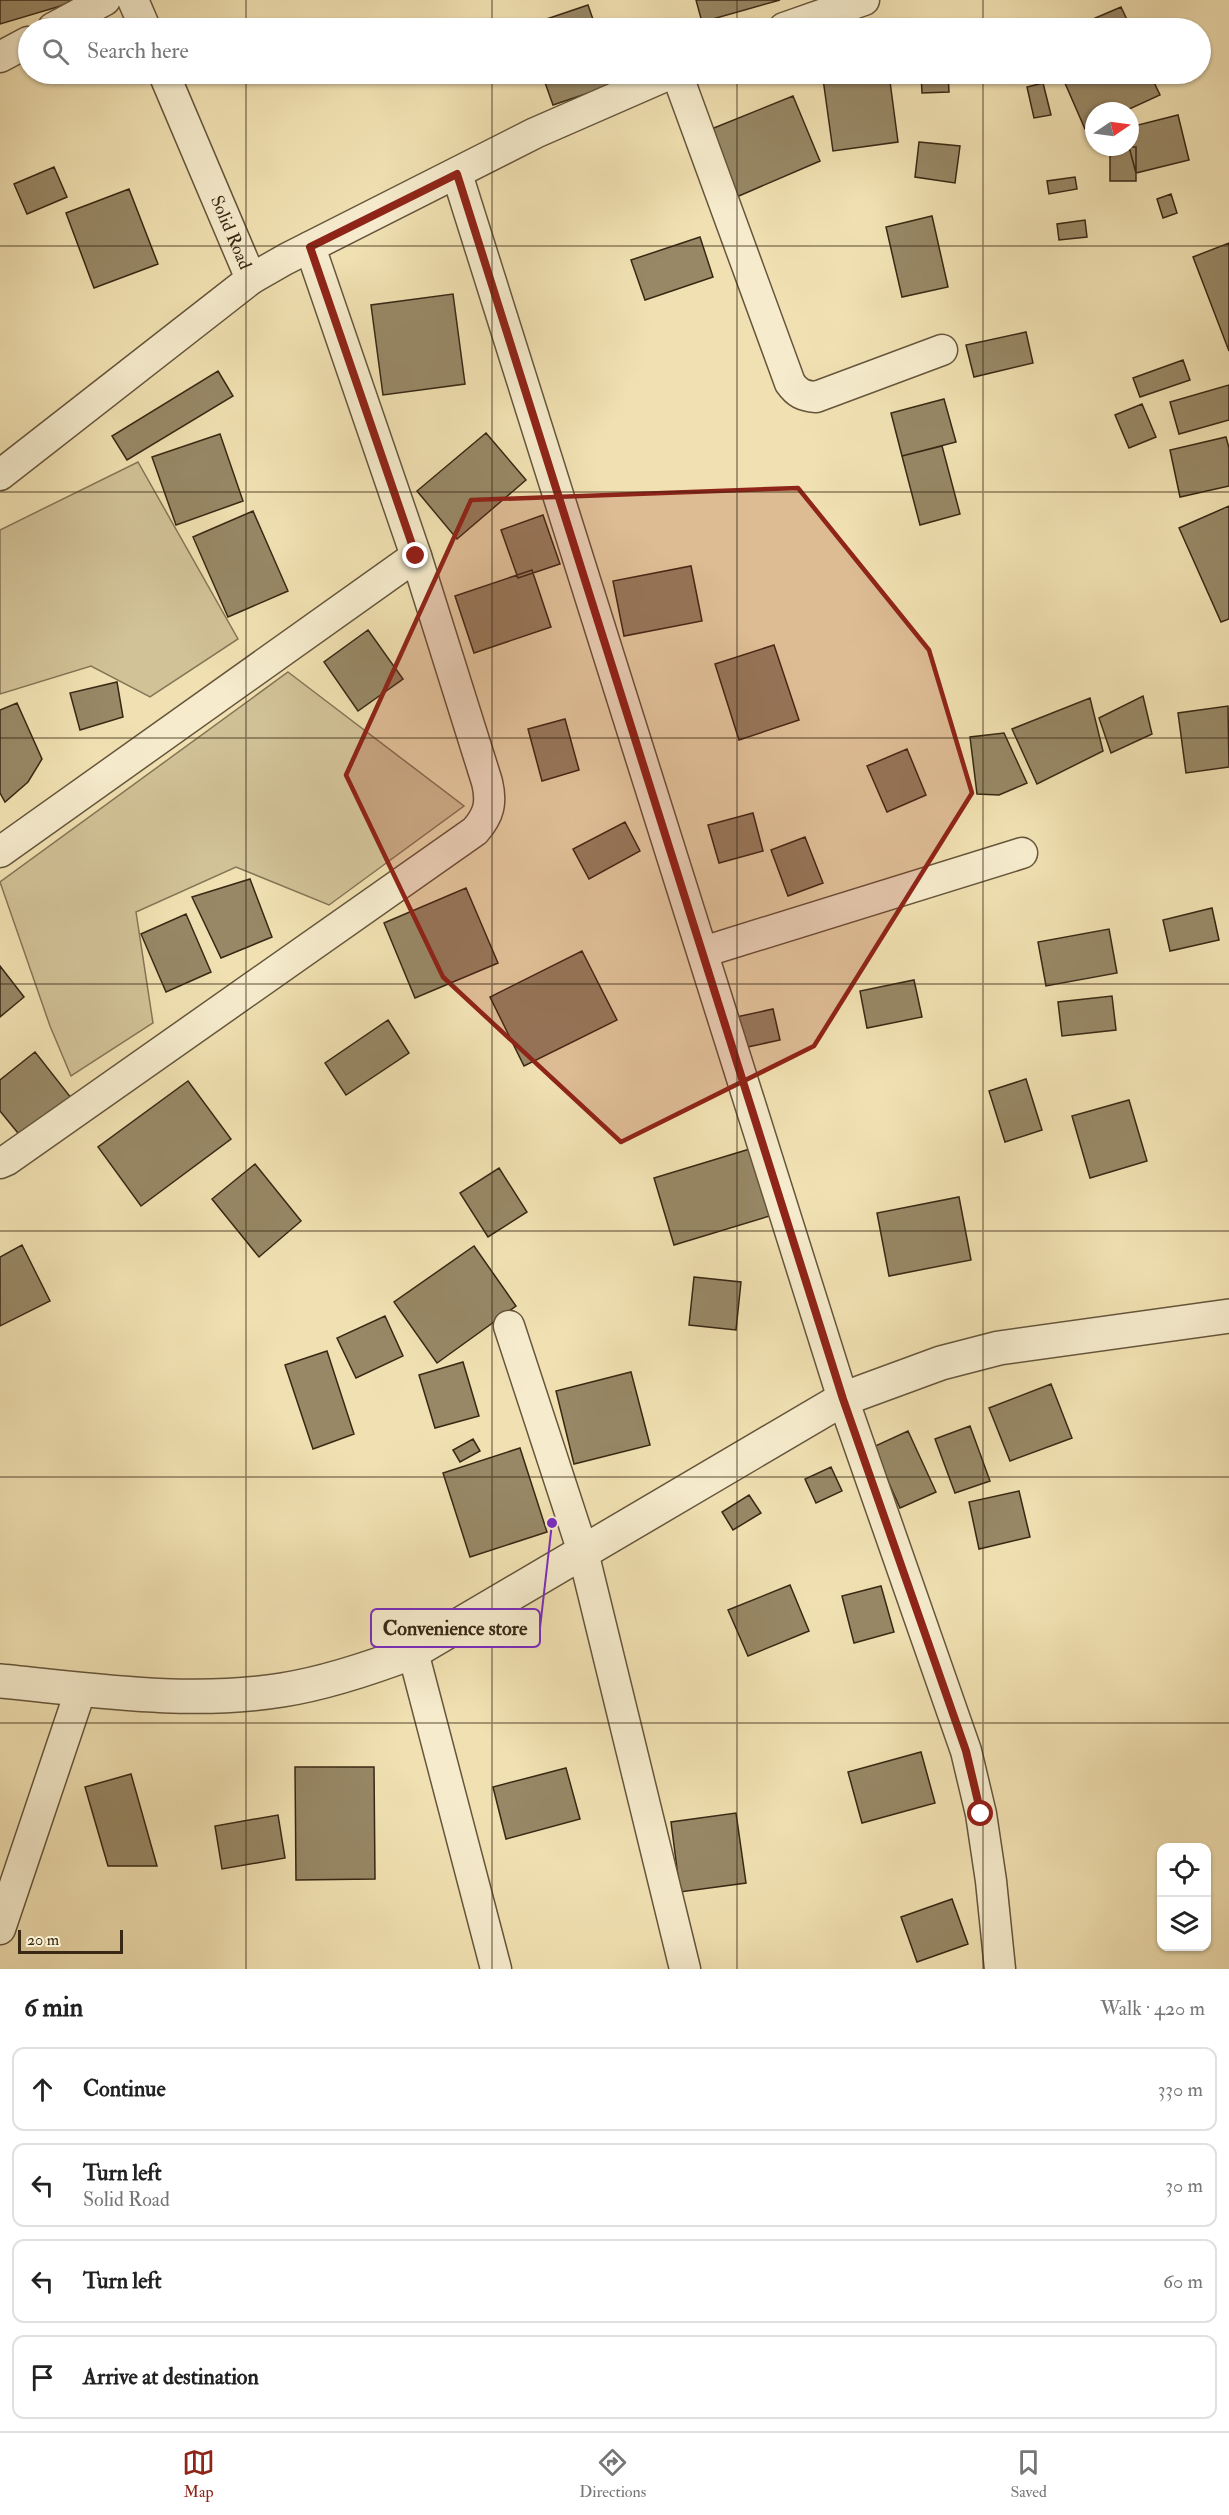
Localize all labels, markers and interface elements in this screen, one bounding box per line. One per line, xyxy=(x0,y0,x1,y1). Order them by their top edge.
search box xyxy=(18,18,1211,84)
icon: search xyxy=(39,35,72,68)
text: Search here xyxy=(87,37,189,65)
north arrow xyxy=(1085,102,1139,156)
street label: Solid Road xyxy=(205,192,257,273)
route end xyxy=(402,542,428,568)
callout: Convenience store xyxy=(371,1609,540,1647)
text: Convenience store xyxy=(383,1616,528,1641)
route start xyxy=(967,1800,993,1826)
map controls xyxy=(1157,1843,1211,1951)
button: locate xyxy=(1157,1843,1211,1897)
button: layers xyxy=(1157,1897,1211,1951)
scale bar xyxy=(18,1927,123,1954)
text: 20 m xyxy=(27,1930,59,1950)
text: 6 min xyxy=(24,1992,83,2024)
text: Walk · 420 m xyxy=(1100,1996,1205,2021)
icon: ahead xyxy=(26,2073,59,2106)
text: Continue xyxy=(83,2075,166,2103)
text: 330 m xyxy=(1158,2077,1203,2102)
text: Turn left xyxy=(83,2159,162,2187)
icon: left xyxy=(26,2169,59,2202)
text: 30 m xyxy=(1165,2173,1203,2198)
text: Solid Road xyxy=(83,2187,170,2212)
icon: left xyxy=(26,2265,59,2298)
text: Turn left xyxy=(83,2267,162,2295)
text: 60 m xyxy=(1163,2269,1203,2294)
icon: arrive xyxy=(26,2361,59,2394)
text: Arrive at destination xyxy=(83,2363,259,2391)
tab: Map xyxy=(182,2446,215,2502)
tab: Directions xyxy=(579,2446,646,2502)
tab: Saved xyxy=(1010,2446,1047,2502)

